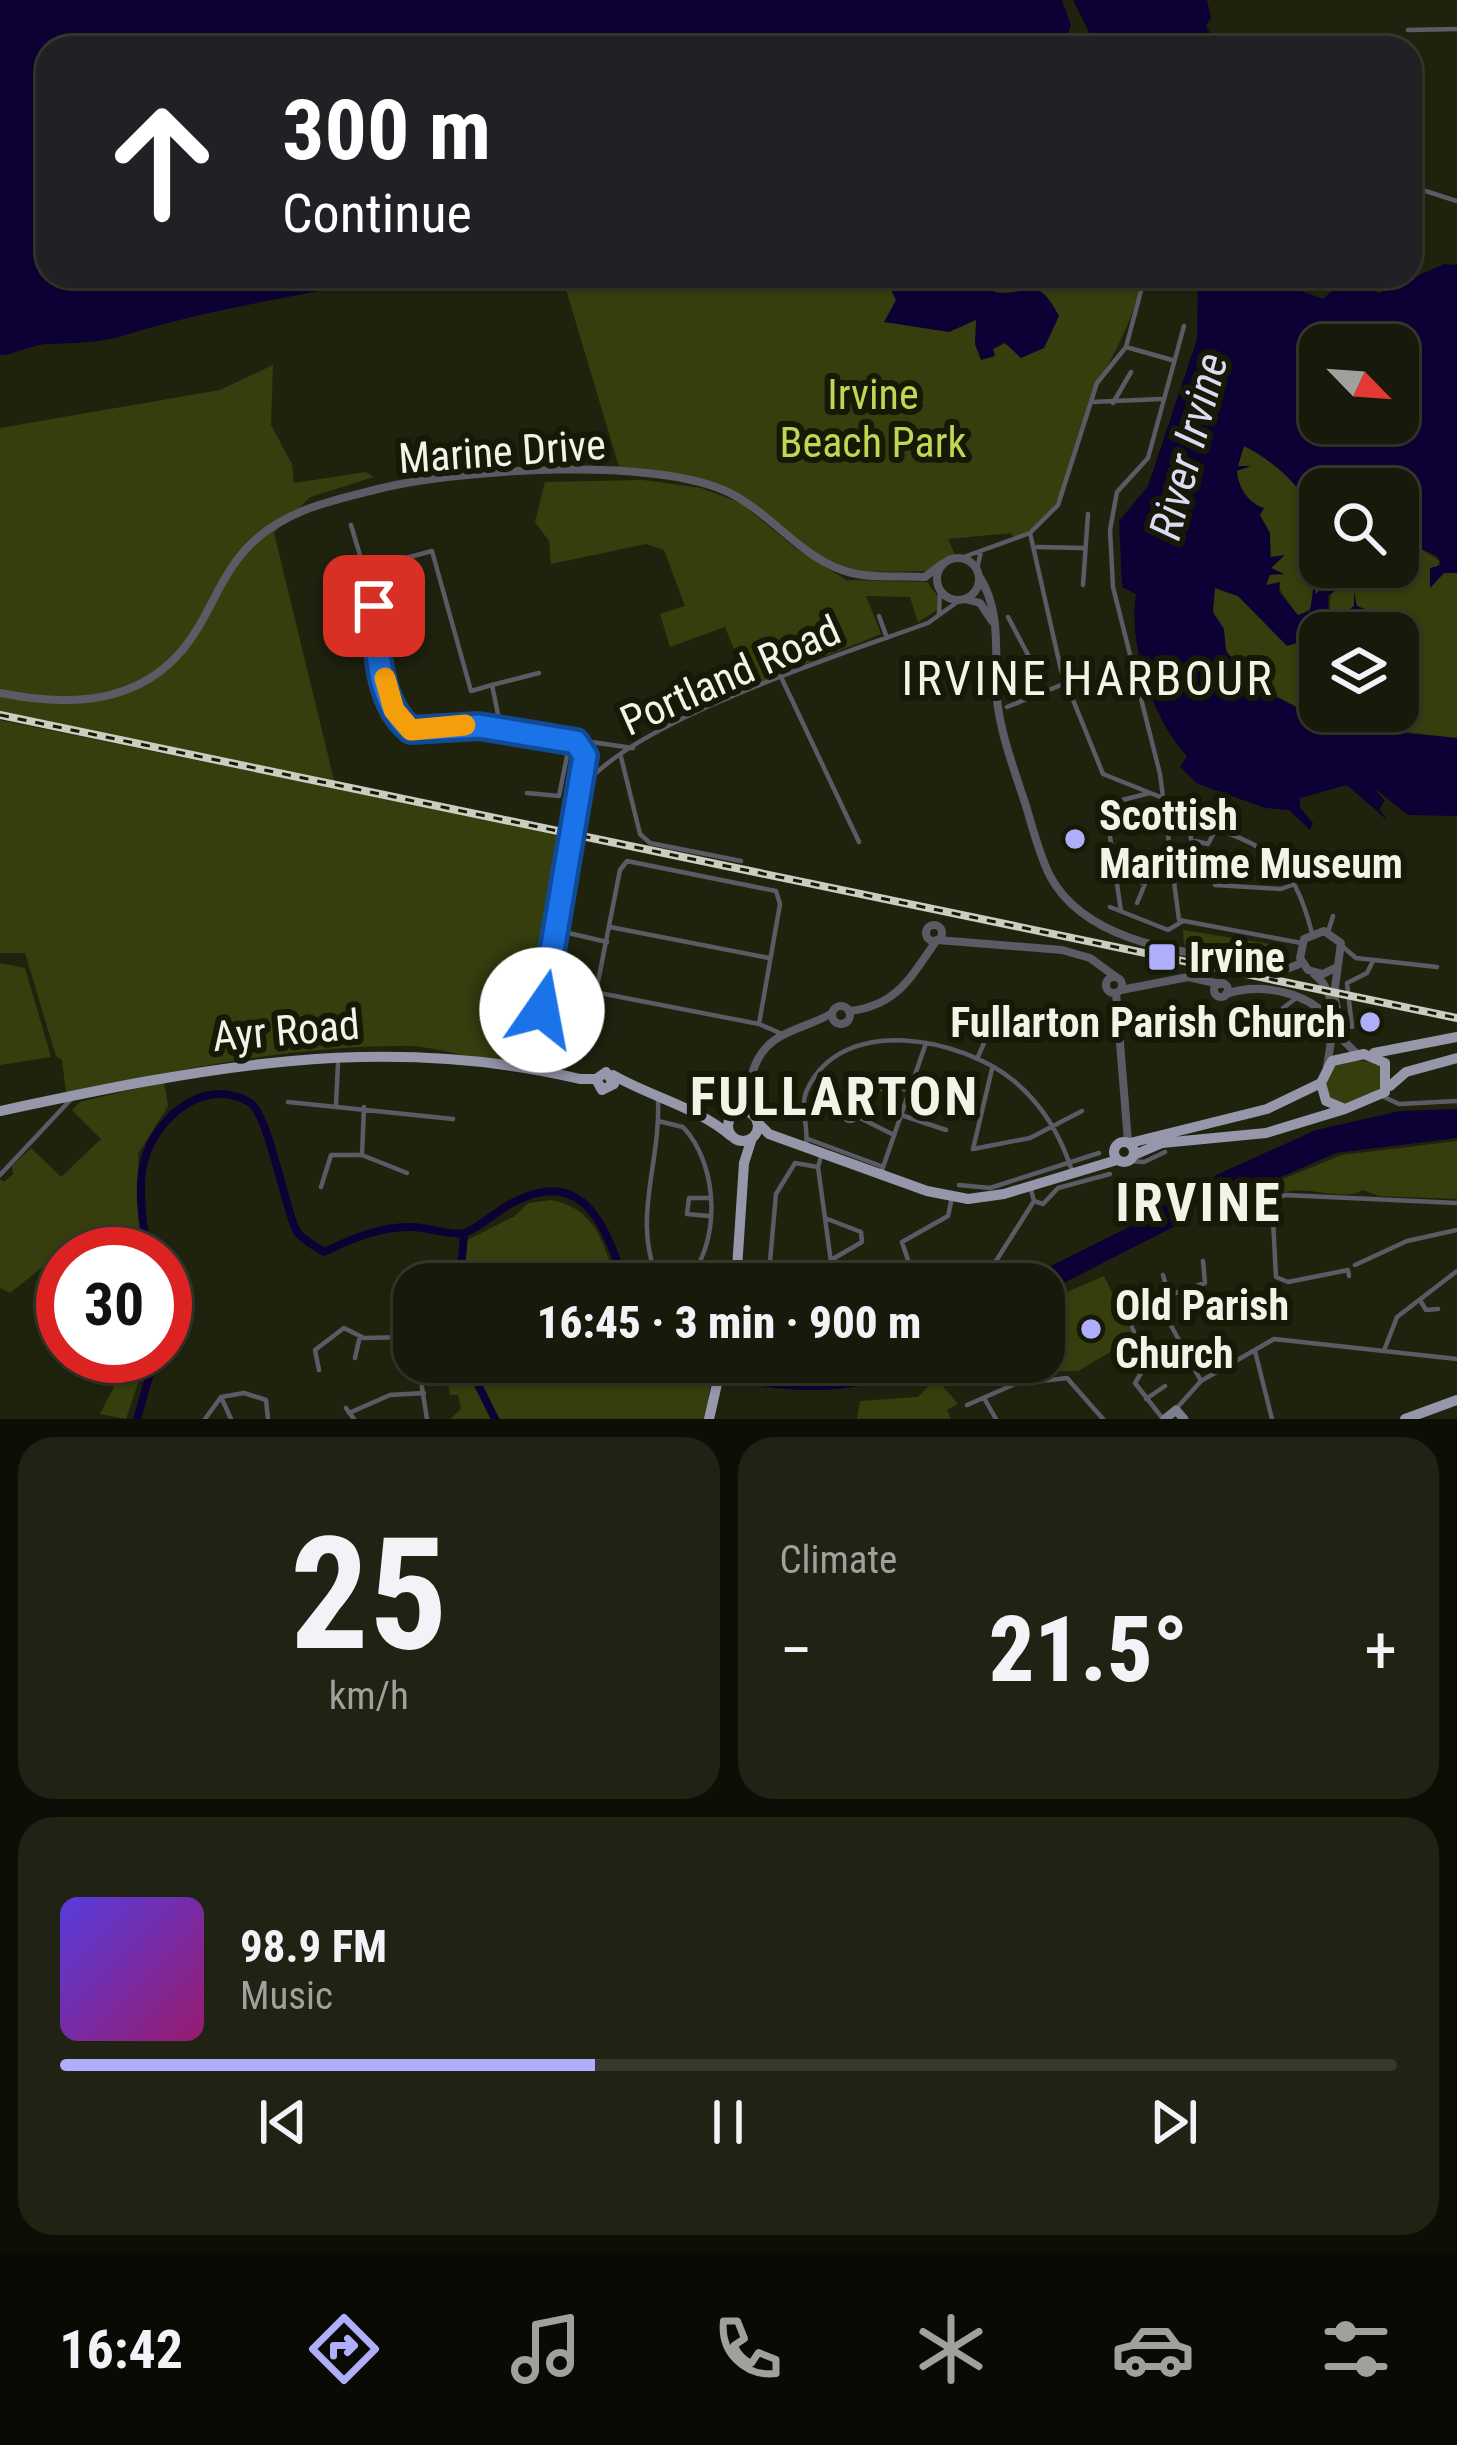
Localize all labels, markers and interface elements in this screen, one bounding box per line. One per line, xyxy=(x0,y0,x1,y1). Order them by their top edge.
text: 300 m xyxy=(282,81,491,180)
icon: ahead xyxy=(84,84,240,240)
text: Continue xyxy=(282,182,472,245)
north arrow xyxy=(1299,324,1419,444)
map controls xyxy=(1299,324,1419,732)
water label: River Irvine xyxy=(1138,347,1239,545)
park label: Irvine Beach Park xyxy=(780,370,967,467)
street label: Marine Drive xyxy=(397,420,607,483)
button: search xyxy=(1299,468,1419,588)
pin xyxy=(323,555,425,657)
icon: arrive xyxy=(341,573,407,639)
street label: Portland Road xyxy=(613,605,848,746)
button: layers xyxy=(1299,612,1419,732)
district label: IRVINE HARBOUR xyxy=(901,650,1275,707)
place label: Scottish Maritime Museum xyxy=(1099,791,1403,888)
marker: Scottish Maritime Museum xyxy=(1062,826,1088,852)
place label: Irvine xyxy=(1189,933,1285,982)
marker: Irvine xyxy=(1146,941,1178,973)
position arrow xyxy=(479,947,605,1073)
place label: Fullarton Parish Church xyxy=(950,998,1346,1047)
street label: Ayr Road xyxy=(210,1000,362,1061)
marker: Fullarton Parish Church xyxy=(1357,1009,1383,1035)
district label: FULLARTON xyxy=(690,1065,980,1128)
district label: IRVINE xyxy=(1115,1171,1283,1234)
speed limit sign: 30 xyxy=(36,1227,192,1383)
place label: Old Parish Church xyxy=(1115,1281,1289,1378)
text: 16:45 · 3 min · 900 m xyxy=(537,1296,921,1349)
marker: Old Parish Church xyxy=(1078,1316,1104,1342)
text: 25 xyxy=(290,1503,448,1686)
text: Climate xyxy=(780,1537,897,1583)
text: 21.5° xyxy=(989,1598,1188,1703)
text: − xyxy=(780,1612,813,1689)
text: + xyxy=(1364,1612,1397,1689)
text: km/h xyxy=(329,1673,409,1719)
text: 98.9 FM xyxy=(240,1920,387,1973)
text: Music xyxy=(240,1973,333,2019)
icon: previous xyxy=(250,2089,316,2155)
icon: pause xyxy=(695,2089,761,2155)
icon: next xyxy=(1141,2089,1207,2155)
icon: directions xyxy=(302,2307,386,2391)
icon: music xyxy=(504,2307,588,2391)
icon: phone xyxy=(706,2307,790,2391)
icon: climate xyxy=(909,2307,993,2391)
icon: car xyxy=(1111,2307,1195,2391)
icon: filters xyxy=(1314,2307,1398,2391)
text: 16:42 xyxy=(59,2318,183,2381)

